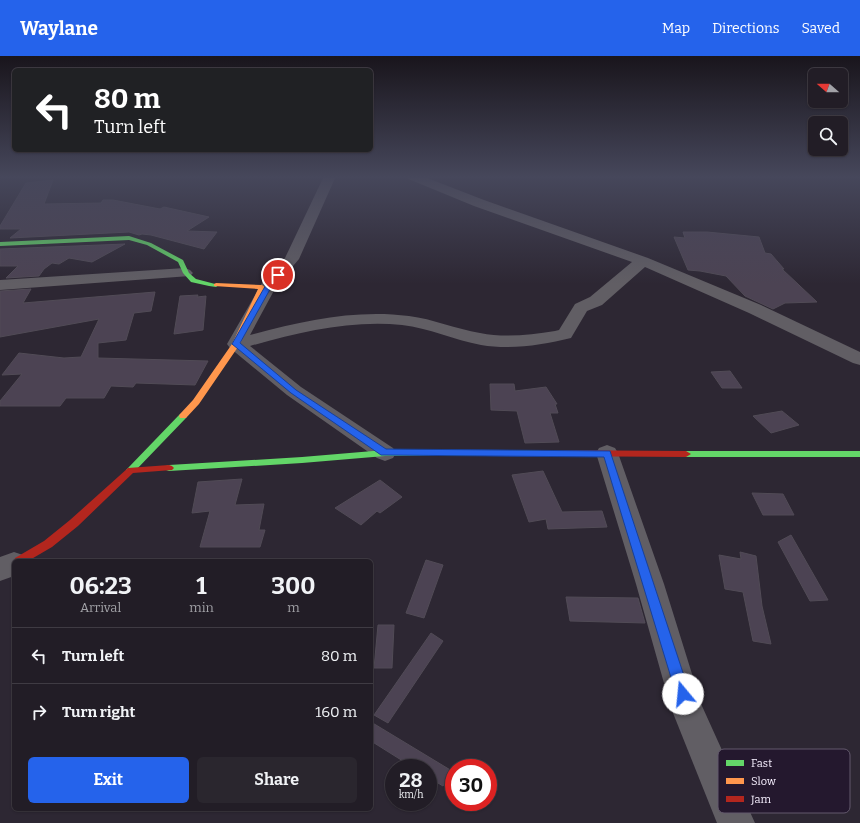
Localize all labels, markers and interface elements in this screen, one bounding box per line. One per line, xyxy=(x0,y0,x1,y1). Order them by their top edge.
text: Waylane xyxy=(20,17,98,40)
text: Map xyxy=(662,20,690,37)
text: Directions xyxy=(712,20,780,37)
text: Saved xyxy=(802,20,840,37)
north arrow xyxy=(808,68,848,108)
map controls xyxy=(808,68,848,156)
text: 80 m xyxy=(94,82,160,115)
icon: left xyxy=(28,84,80,136)
text: Turn left xyxy=(94,116,166,138)
button: search xyxy=(808,116,848,156)
pin xyxy=(261,258,295,292)
icon: arrive xyxy=(267,264,289,286)
text: 06:23 xyxy=(69,572,132,600)
text: 1 xyxy=(196,572,207,600)
text: 300 xyxy=(271,572,316,600)
text: Arrival xyxy=(80,600,121,615)
text: min xyxy=(189,600,214,615)
text: m xyxy=(287,600,300,615)
icon: left xyxy=(28,645,50,667)
text: Turn left xyxy=(62,647,124,665)
text: 80 m xyxy=(321,647,357,665)
position arrow xyxy=(662,673,704,715)
icon: right xyxy=(28,701,50,723)
text: Turn right xyxy=(62,703,135,721)
text: 160 m xyxy=(315,703,357,721)
legend xyxy=(718,749,850,813)
button: Exit xyxy=(28,757,189,803)
button: Share xyxy=(197,757,357,803)
text: Fast xyxy=(751,757,772,770)
speed limit sign: 30 xyxy=(445,759,497,811)
text: 28 xyxy=(399,768,423,792)
text: Slow xyxy=(751,775,776,788)
text: km/h xyxy=(399,789,423,801)
text: Jam xyxy=(750,793,771,806)

